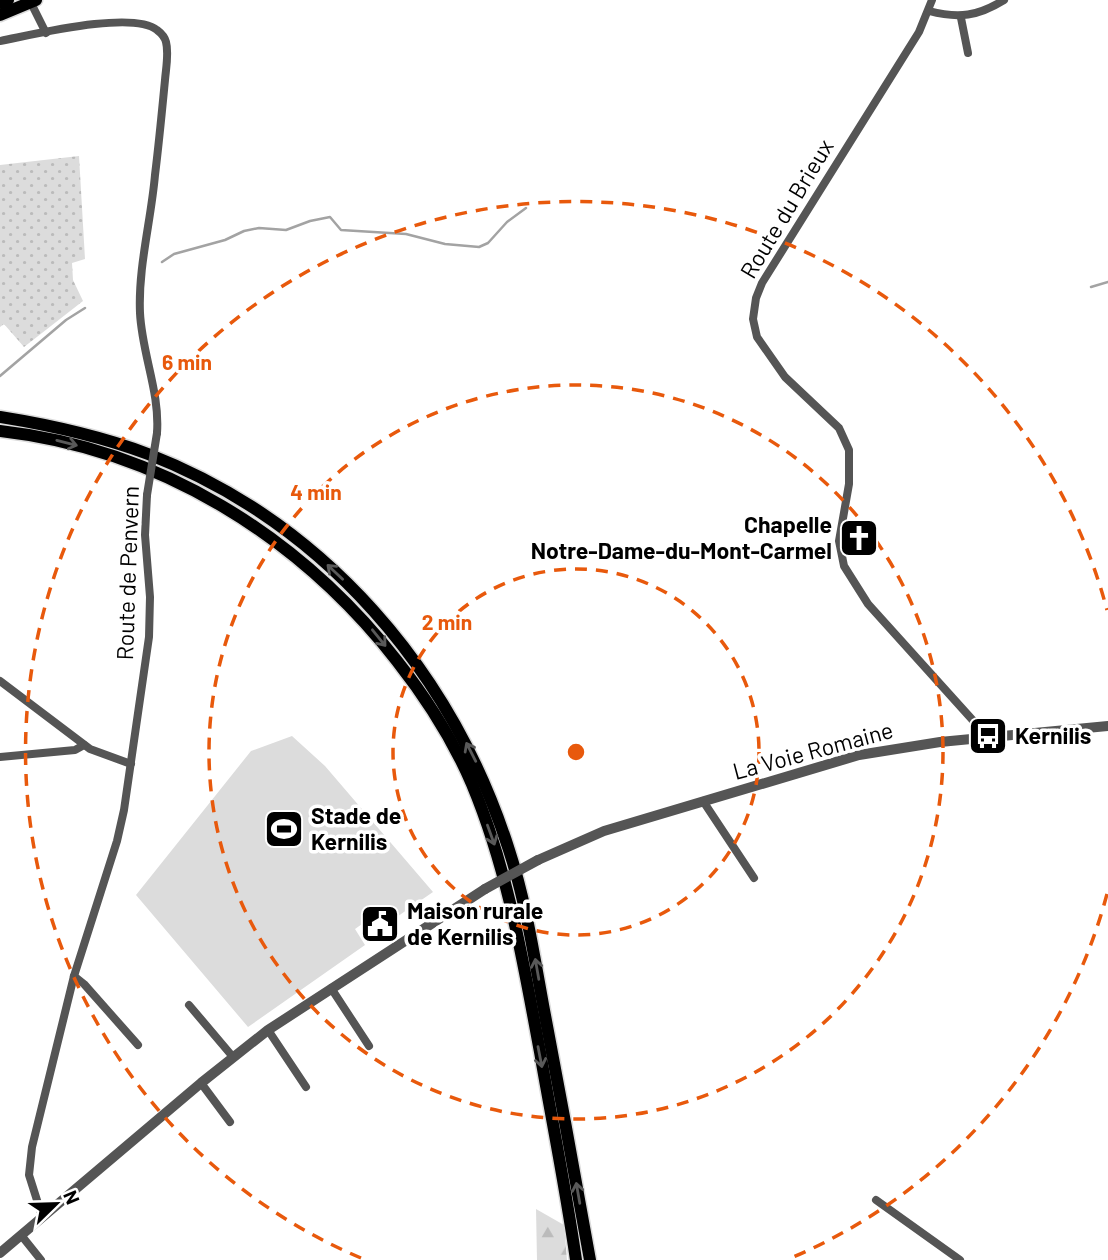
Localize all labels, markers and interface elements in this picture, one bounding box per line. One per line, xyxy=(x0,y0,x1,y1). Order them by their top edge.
street label: Route du Brieux xyxy=(734,134,839,283)
text: 6 min xyxy=(162,349,212,374)
one-way arrow xyxy=(55,437,78,450)
text: 4 min xyxy=(290,479,342,504)
street label: Route de Penvern xyxy=(110,485,144,661)
place label: Chapelle Notre-Dame-du-Mont-Carmel xyxy=(531,510,832,564)
church icon: Chapelle Notre-Dame-du-Mont-Carmel xyxy=(838,517,880,559)
one-way arrow xyxy=(327,563,344,580)
text: 2 min xyxy=(422,609,472,634)
one-way arrow xyxy=(371,629,387,647)
street label: La Voie Romaine xyxy=(730,715,896,785)
bus stop icon: Kernilis xyxy=(967,715,1009,757)
place label: Kernilis xyxy=(1015,721,1091,749)
centre of rings xyxy=(564,740,588,764)
one-way arrow xyxy=(463,742,477,763)
place label: Stade de Kernilis xyxy=(311,801,401,855)
sports icon: Stade de Kernilis xyxy=(263,808,305,850)
one-way arrow xyxy=(486,823,499,845)
place label: Maison rurale de Kernilis xyxy=(407,896,543,950)
public building icon: Maison rurale de Kernilis xyxy=(359,903,401,945)
one-way arrow xyxy=(529,958,543,981)
one-way arrow xyxy=(534,1045,548,1068)
north arrow xyxy=(21,1169,91,1239)
one-way arrow xyxy=(571,1182,584,1205)
text: N xyxy=(59,1187,85,1207)

